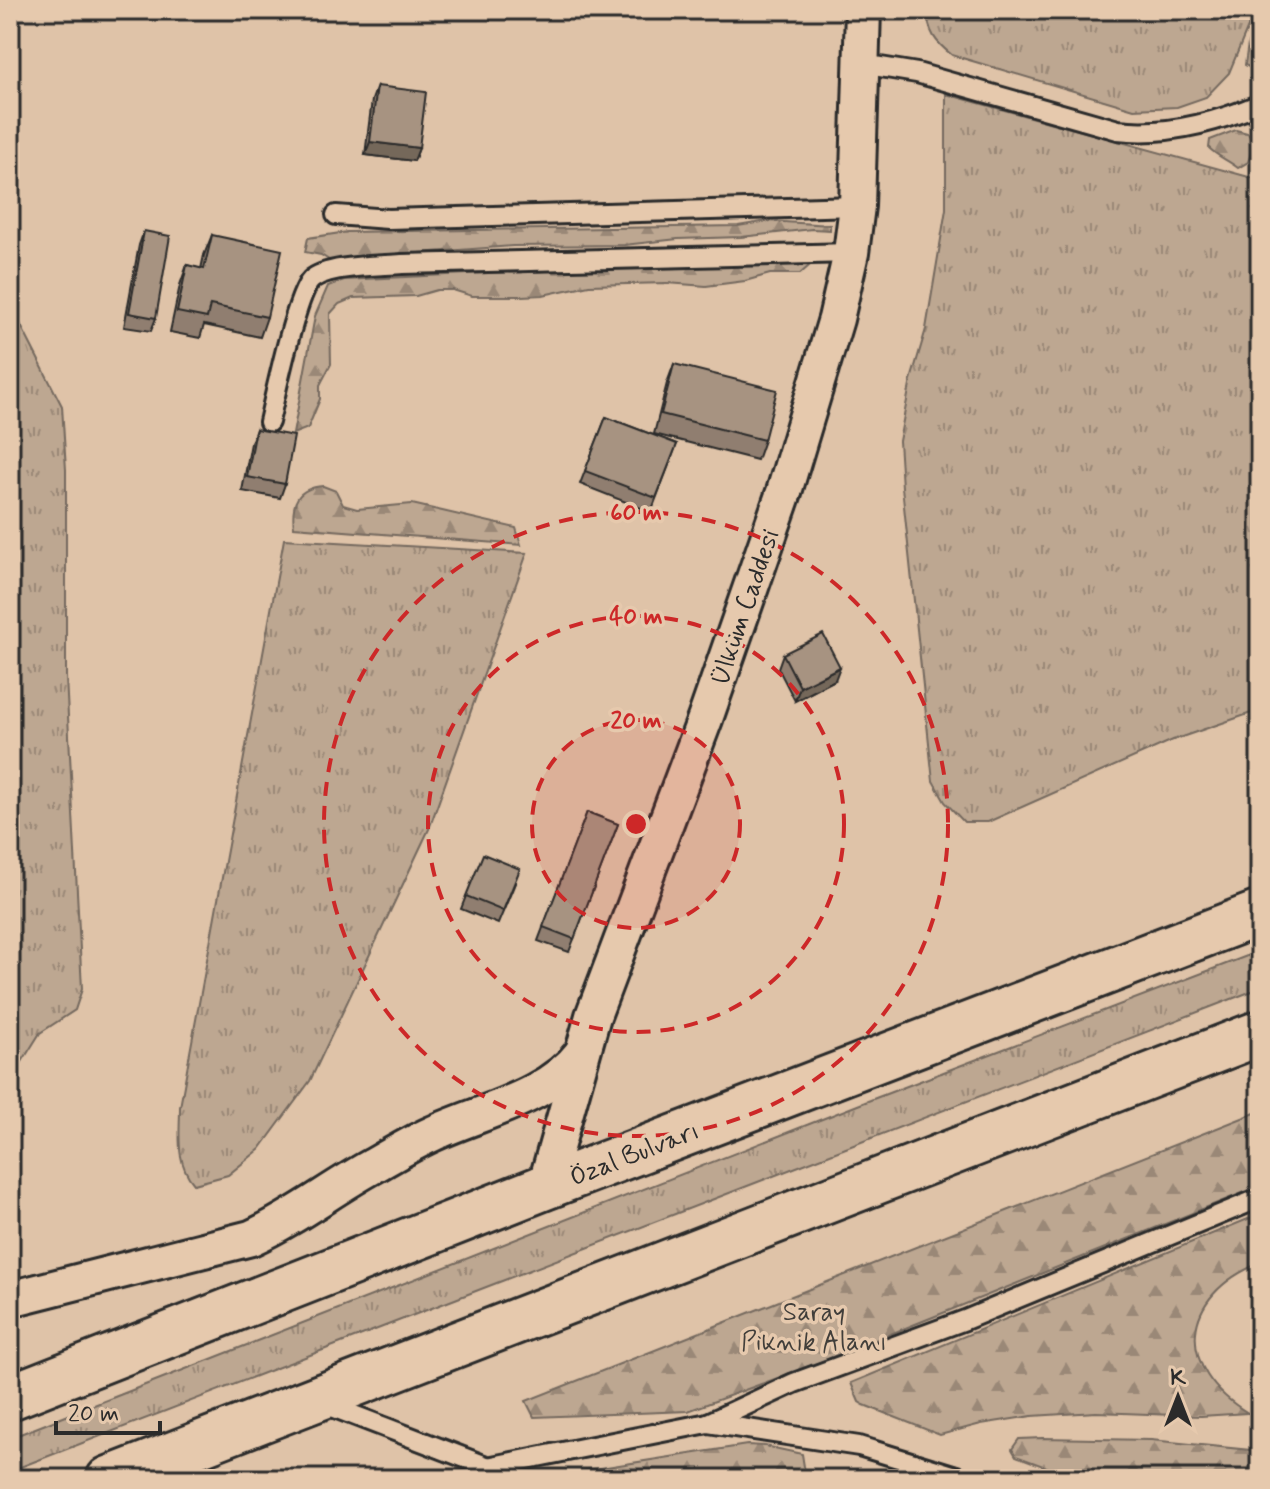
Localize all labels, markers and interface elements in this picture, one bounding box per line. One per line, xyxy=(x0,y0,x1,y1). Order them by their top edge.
text: 60 m xyxy=(610,498,662,529)
street label: Ülküm Caddesi xyxy=(703,525,788,690)
text: 40 m xyxy=(609,602,663,633)
text: 20 m xyxy=(610,706,662,737)
centre of rings xyxy=(622,810,650,838)
street label: Özal Bulvarı xyxy=(565,1115,704,1195)
park label: Saray Piknik Alanı xyxy=(741,1296,887,1360)
north arrow xyxy=(1138,1357,1218,1437)
text: K xyxy=(1170,1365,1186,1393)
scale bar xyxy=(56,1385,160,1435)
text: 20 m xyxy=(68,1399,119,1430)

